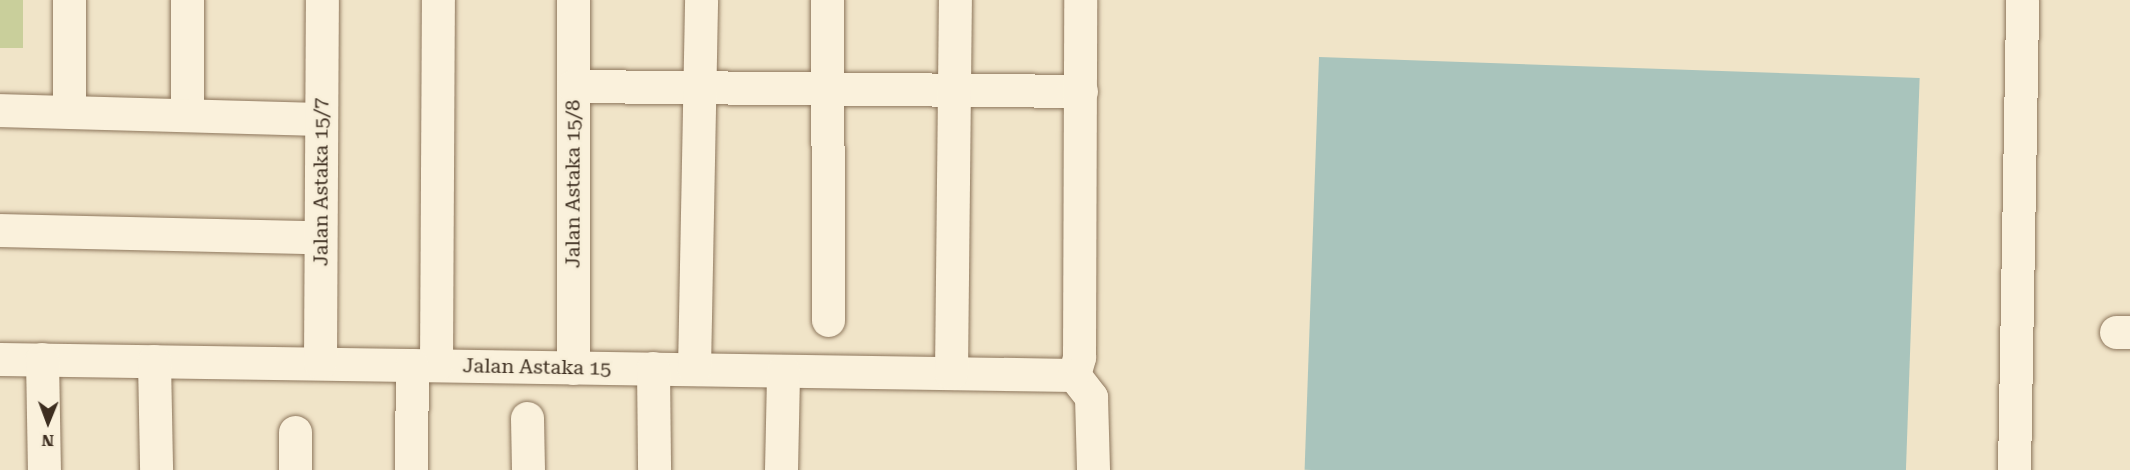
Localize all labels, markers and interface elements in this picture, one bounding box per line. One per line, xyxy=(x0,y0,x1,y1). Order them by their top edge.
street label: Jalan Astaka 15/7 xyxy=(309,98,333,266)
street label: Jalan Astaka 15/8 xyxy=(561,100,585,268)
street label: Jalan Astaka 15 xyxy=(462,354,612,380)
north arrow xyxy=(18,392,78,452)
text: N xyxy=(41,431,54,450)

